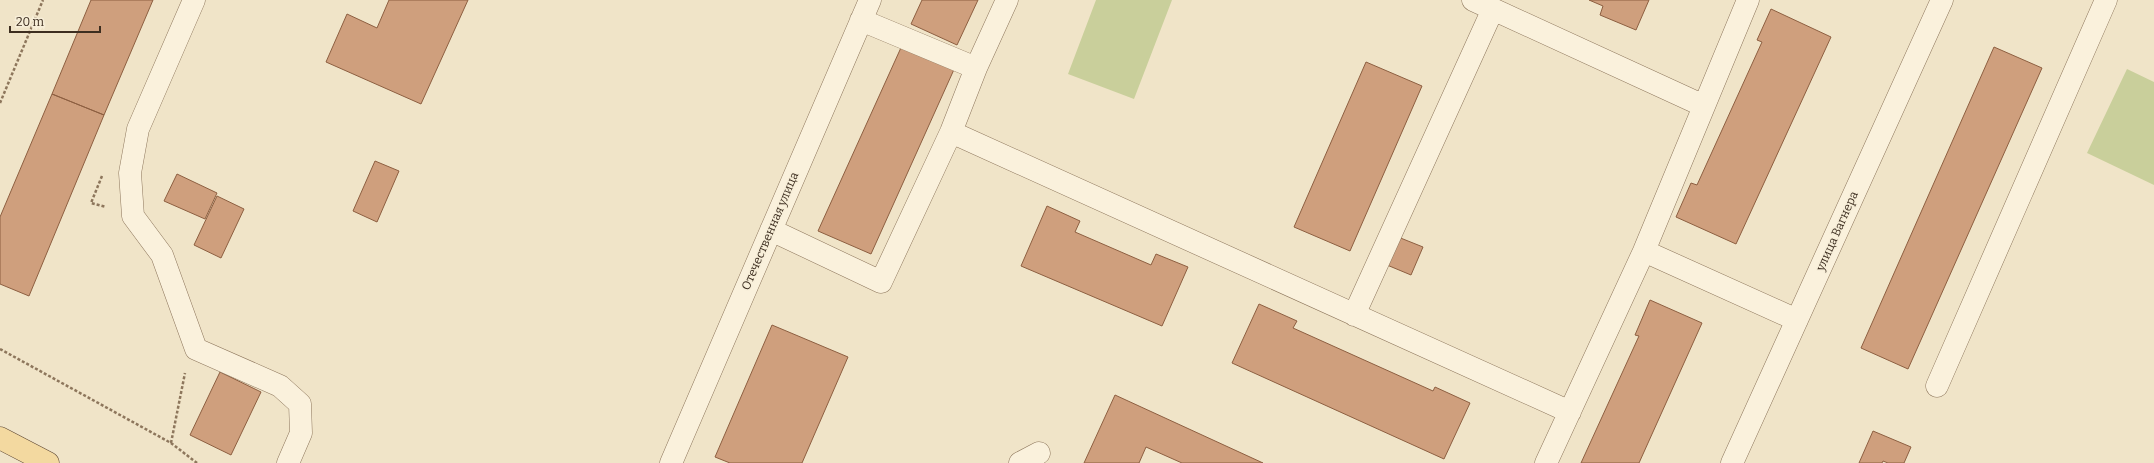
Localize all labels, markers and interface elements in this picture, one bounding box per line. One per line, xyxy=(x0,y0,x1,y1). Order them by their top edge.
scale bar xyxy=(10,8,100,34)
text: 20 m xyxy=(16,15,45,29)
street label: Отечественная улица xyxy=(739,169,801,292)
street label: улица Вагнера xyxy=(1813,189,1861,274)

